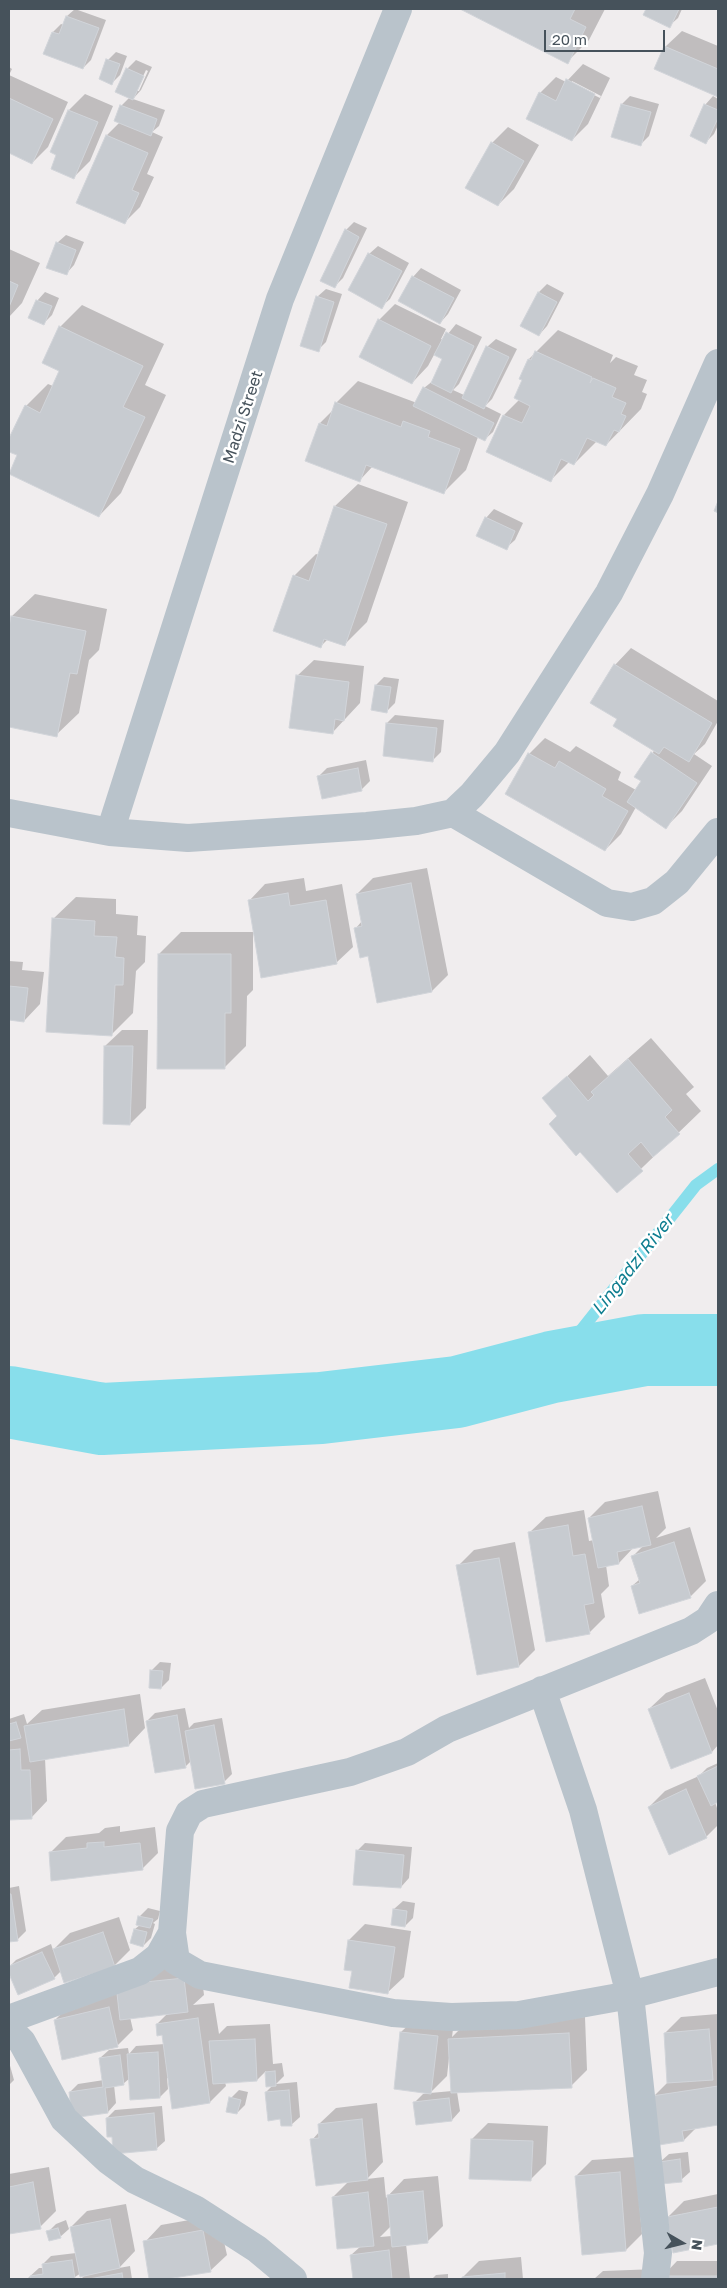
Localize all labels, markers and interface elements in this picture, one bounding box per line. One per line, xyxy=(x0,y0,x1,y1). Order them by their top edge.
scale bar xyxy=(547,20,668,52)
text: 20 m xyxy=(552,30,587,48)
street label: Madzi Street xyxy=(219,368,267,466)
water label: Lingadzi River xyxy=(587,1211,679,1319)
north arrow xyxy=(657,2218,707,2268)
text: N xyxy=(688,2239,707,2252)

